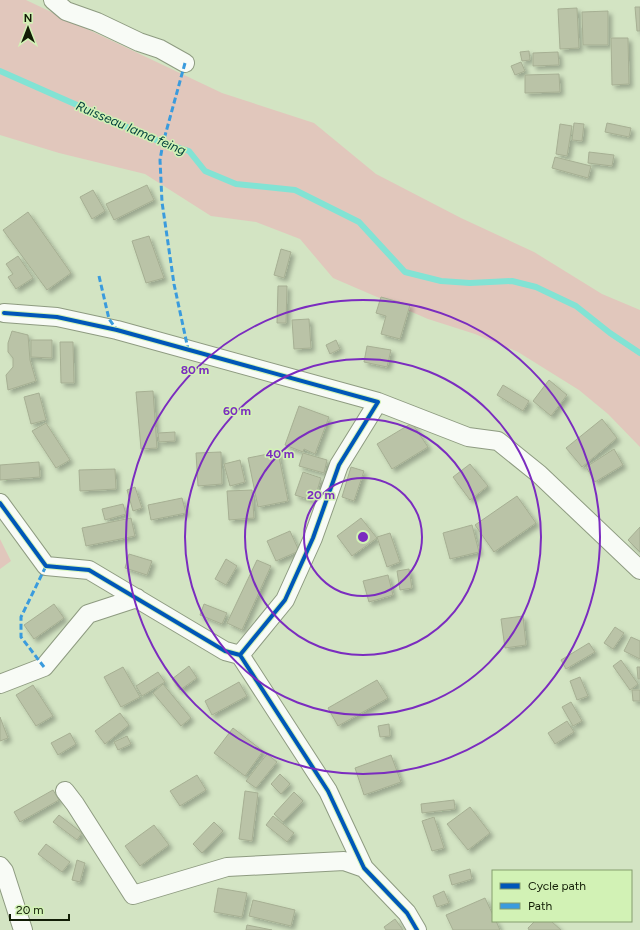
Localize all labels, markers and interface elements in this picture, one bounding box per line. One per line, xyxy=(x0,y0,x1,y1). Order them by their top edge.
north arrow xyxy=(8,8,48,48)
text: N xyxy=(24,12,32,25)
water label: Ruisseau lama feing xyxy=(74,98,189,158)
text: 80 m xyxy=(181,363,209,377)
text: 60 m xyxy=(223,404,251,418)
text: 40 m xyxy=(266,447,294,461)
text: 20 m xyxy=(307,488,335,502)
centre of rings xyxy=(356,530,370,544)
legend xyxy=(492,870,632,922)
text: Cycle path xyxy=(528,879,586,893)
scale bar xyxy=(10,896,69,922)
text: Path xyxy=(528,899,552,913)
text: 20 m xyxy=(16,903,44,917)

